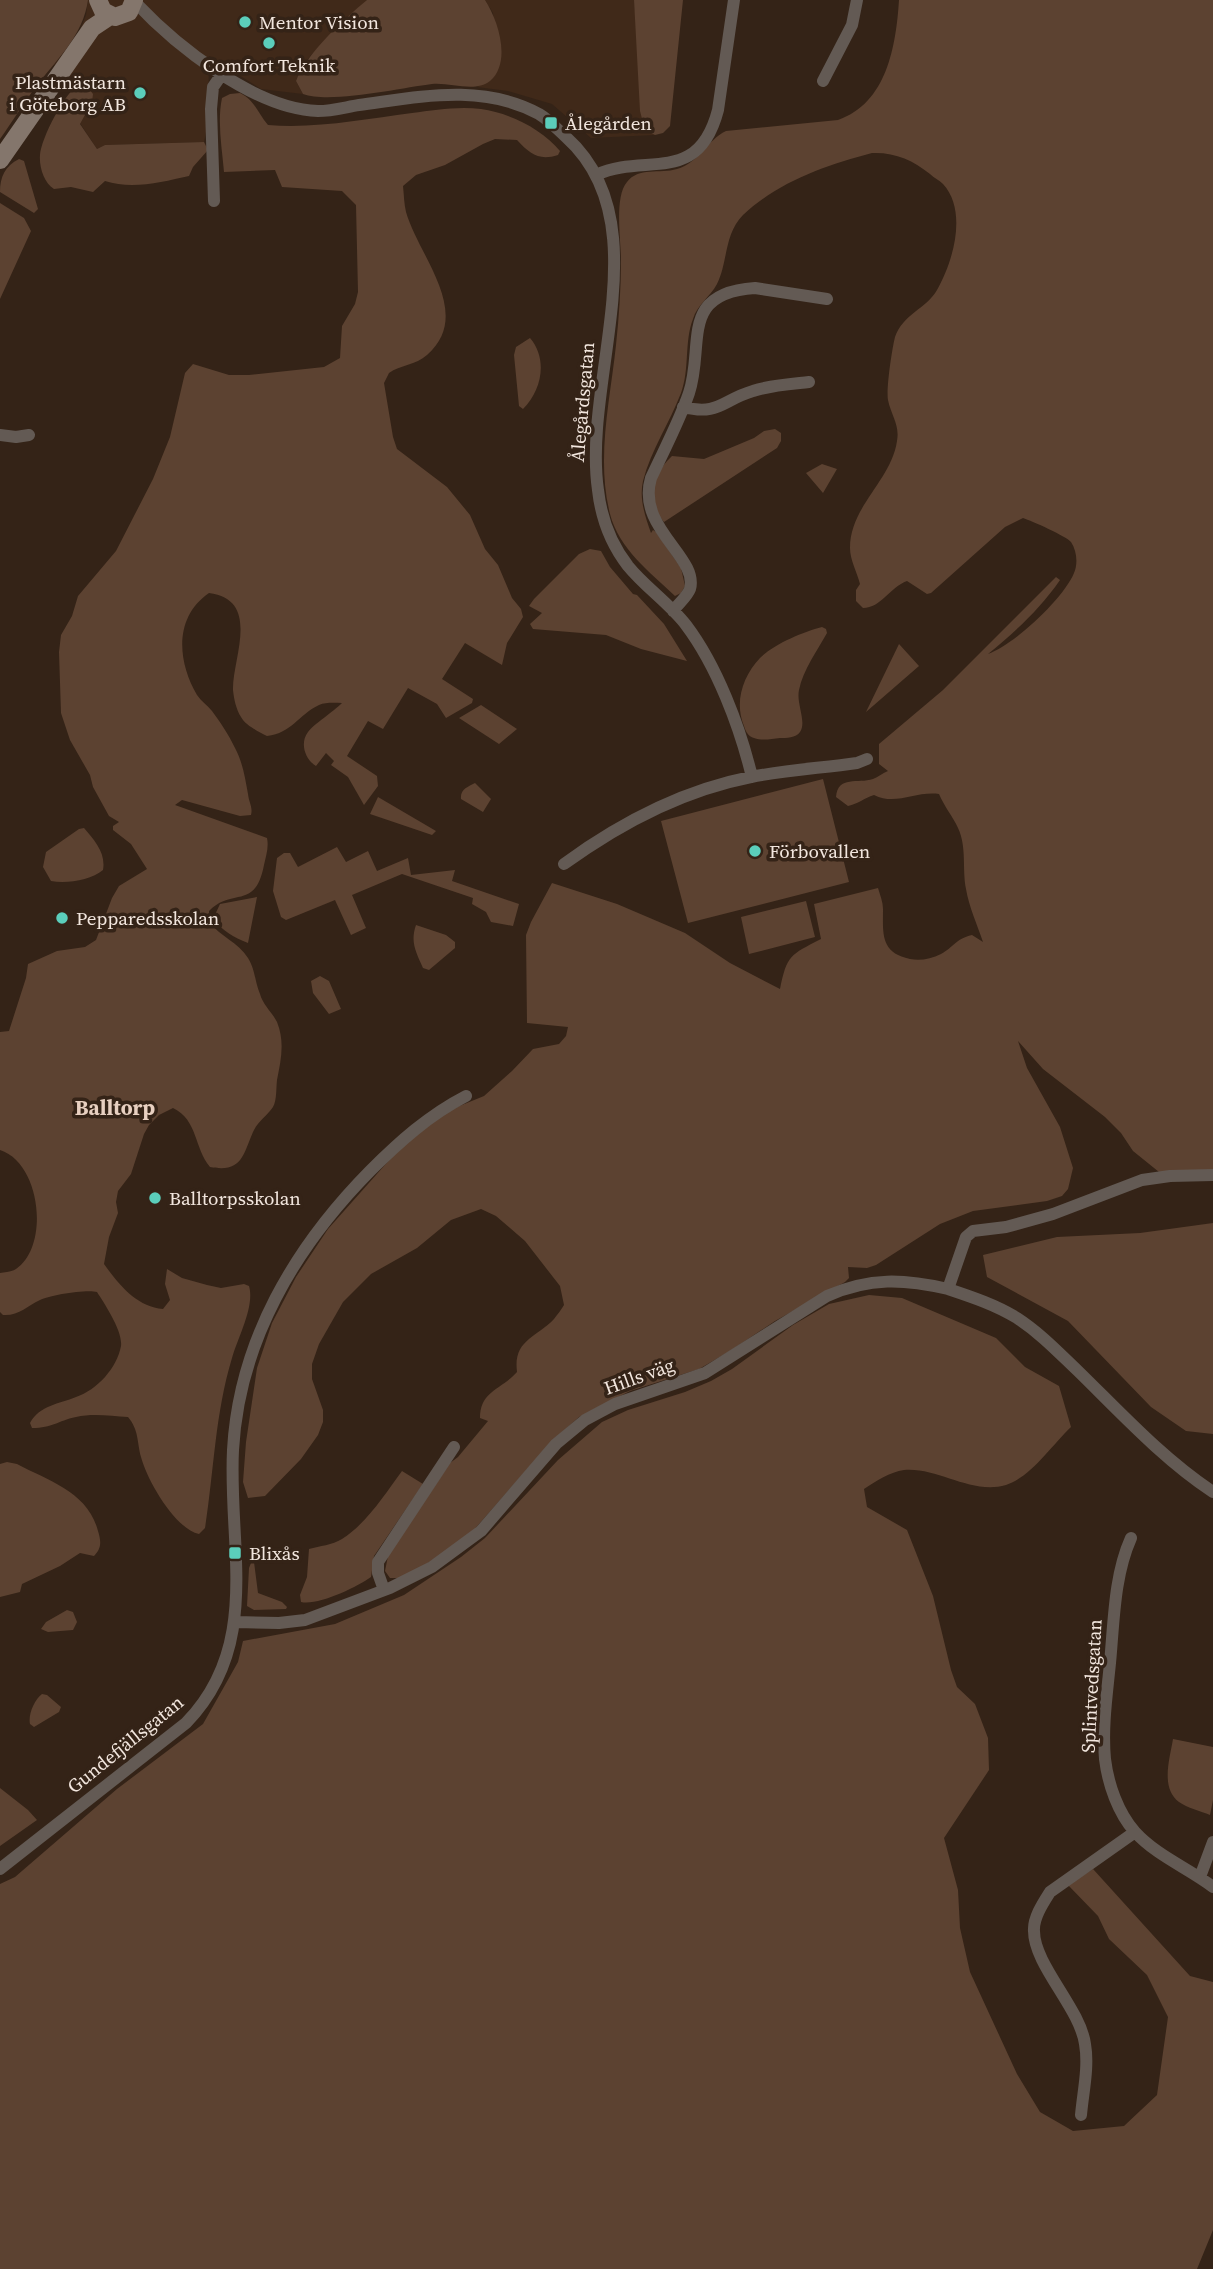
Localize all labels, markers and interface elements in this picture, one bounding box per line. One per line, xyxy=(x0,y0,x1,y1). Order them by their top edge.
place label: Mentor Vision xyxy=(259,9,379,35)
marker: Mentor Vision xyxy=(237,14,253,30)
marker: Comfort Teknik xyxy=(261,35,277,51)
place label: Comfort Teknik xyxy=(203,52,336,78)
place label: Plastmästarn i Göteborg AB xyxy=(9,69,126,117)
marker: Plastmästarn i Göteborg AB xyxy=(132,85,148,101)
place label: Ålegården xyxy=(565,110,652,136)
marker: Ålegården xyxy=(543,115,559,131)
street label: Ålegårdsgatan xyxy=(564,341,600,463)
place label: Förbovallen xyxy=(769,838,870,864)
marker: Förbovallen xyxy=(747,843,763,859)
place label: Pepparedsskolan xyxy=(76,905,219,931)
marker: Pepparedsskolan xyxy=(54,910,70,926)
district label: Balltorp xyxy=(75,1093,155,1122)
place label: Balltorpsskolan xyxy=(169,1185,301,1211)
marker: Balltorpsskolan xyxy=(147,1190,163,1206)
street label: Hills väg xyxy=(600,1351,678,1401)
place label: Blixås xyxy=(249,1540,300,1566)
marker: Blixås xyxy=(227,1545,243,1561)
street label: Splintvedsgatan xyxy=(1075,1618,1107,1754)
street label: Gundefjällsgatan xyxy=(61,1689,189,1799)

